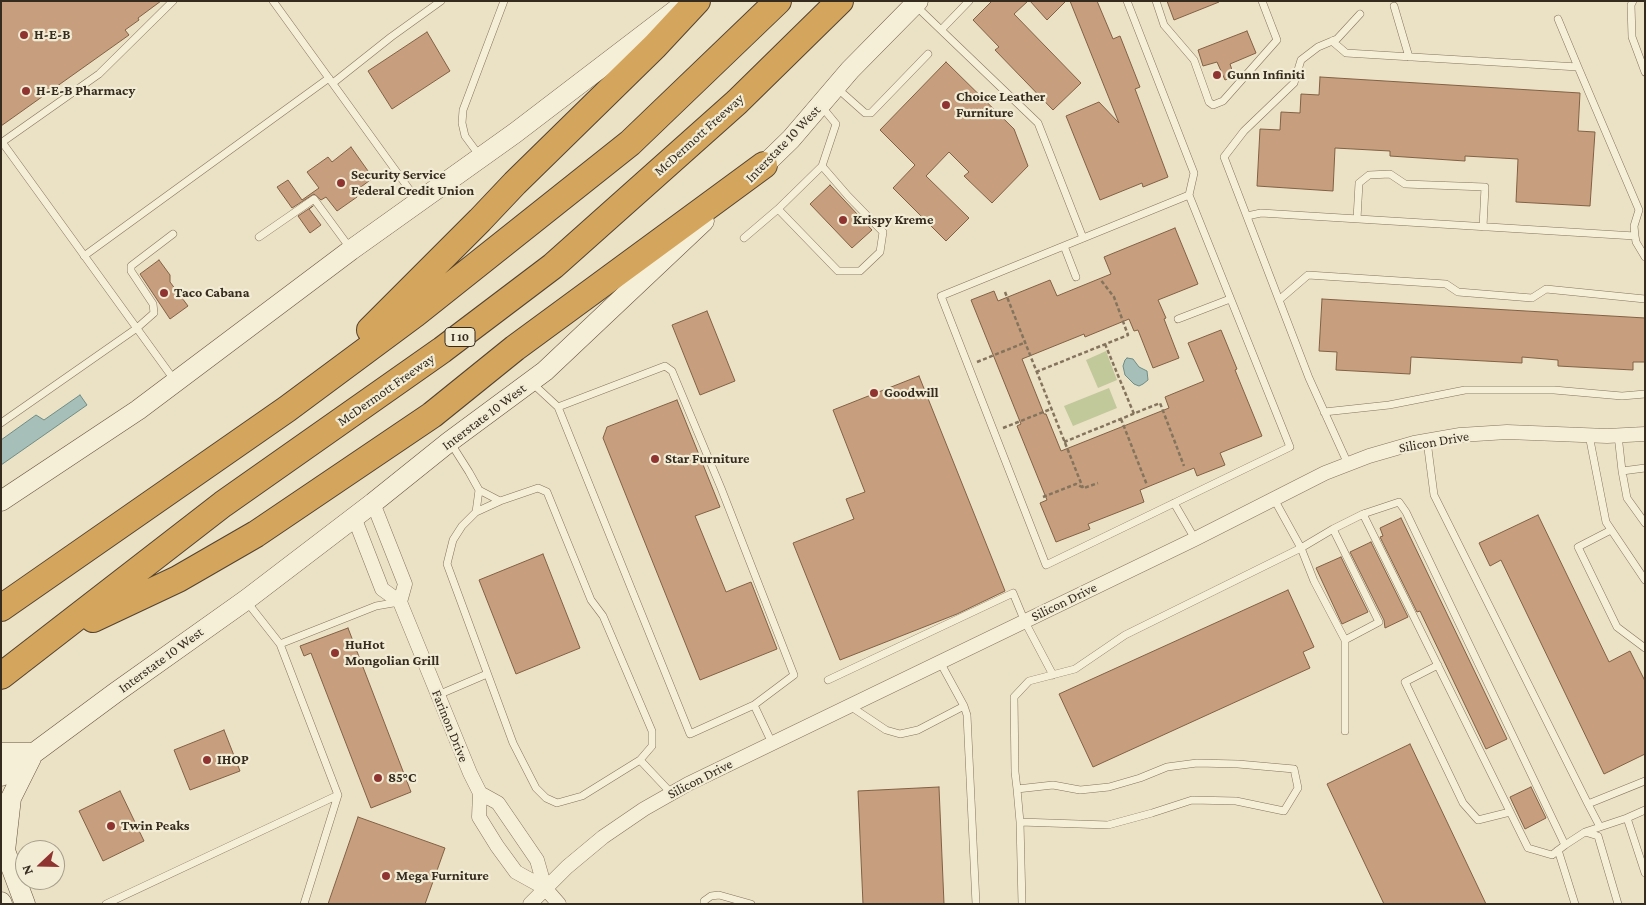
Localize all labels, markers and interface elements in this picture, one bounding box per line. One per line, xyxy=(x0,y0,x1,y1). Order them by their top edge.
place label: H-E-B xyxy=(34,27,71,43)
marker: H-E-B xyxy=(18,29,30,41)
place label: Gunn Infiniti xyxy=(1227,67,1305,83)
marker: Gunn Infiniti xyxy=(1211,69,1223,81)
place label: H-E-B Pharmacy xyxy=(36,83,135,99)
marker: H-E-B Pharmacy xyxy=(20,85,32,97)
place label: Choice Leather Furniture xyxy=(956,89,1045,121)
street label: McDermott Freeway xyxy=(651,90,747,180)
marker: Choice Leather Furniture xyxy=(940,99,952,111)
street label: Interstate 10 West xyxy=(742,102,824,186)
place label: Security Service Federal Credit Union xyxy=(351,167,474,200)
marker: Security Service Federal Credit Union xyxy=(335,177,347,189)
place label: Krispy Kreme xyxy=(853,212,933,228)
marker: Krispy Kreme xyxy=(837,214,849,226)
place label: Taco Cabana xyxy=(174,285,249,301)
marker: Taco Cabana xyxy=(158,287,170,299)
road number: I 10 xyxy=(445,328,475,347)
street label: McDermott Freeway xyxy=(334,350,438,430)
street label: Interstate 10 West xyxy=(439,380,529,454)
place label: Goodwill xyxy=(884,385,939,401)
marker: Goodwill xyxy=(868,387,880,399)
street label: Silicon Drive xyxy=(1398,428,1470,456)
place label: Star Furniture xyxy=(665,451,750,467)
marker: Star Furniture xyxy=(649,453,661,465)
street label: Silicon Drive xyxy=(1028,579,1100,625)
street label: Interstate 10 West xyxy=(115,624,207,696)
place label: HuHot Mongolian Grill xyxy=(345,637,439,670)
marker: HuHot Mongolian Grill xyxy=(329,647,341,659)
street label: Farinon Drive xyxy=(428,687,472,765)
place label: IHOP xyxy=(217,752,249,768)
marker: IHOP xyxy=(201,754,213,766)
street label: Silicon Drive xyxy=(665,755,735,803)
place label: 85°C xyxy=(388,770,417,786)
marker: 85°C xyxy=(372,772,384,784)
place label: Twin Peaks xyxy=(121,818,189,834)
marker: Twin Peaks xyxy=(105,820,117,832)
north arrow xyxy=(15,840,65,890)
text: N xyxy=(18,863,36,877)
place label: Mega Furniture xyxy=(396,868,489,884)
marker: Mega Furniture xyxy=(380,870,392,882)

